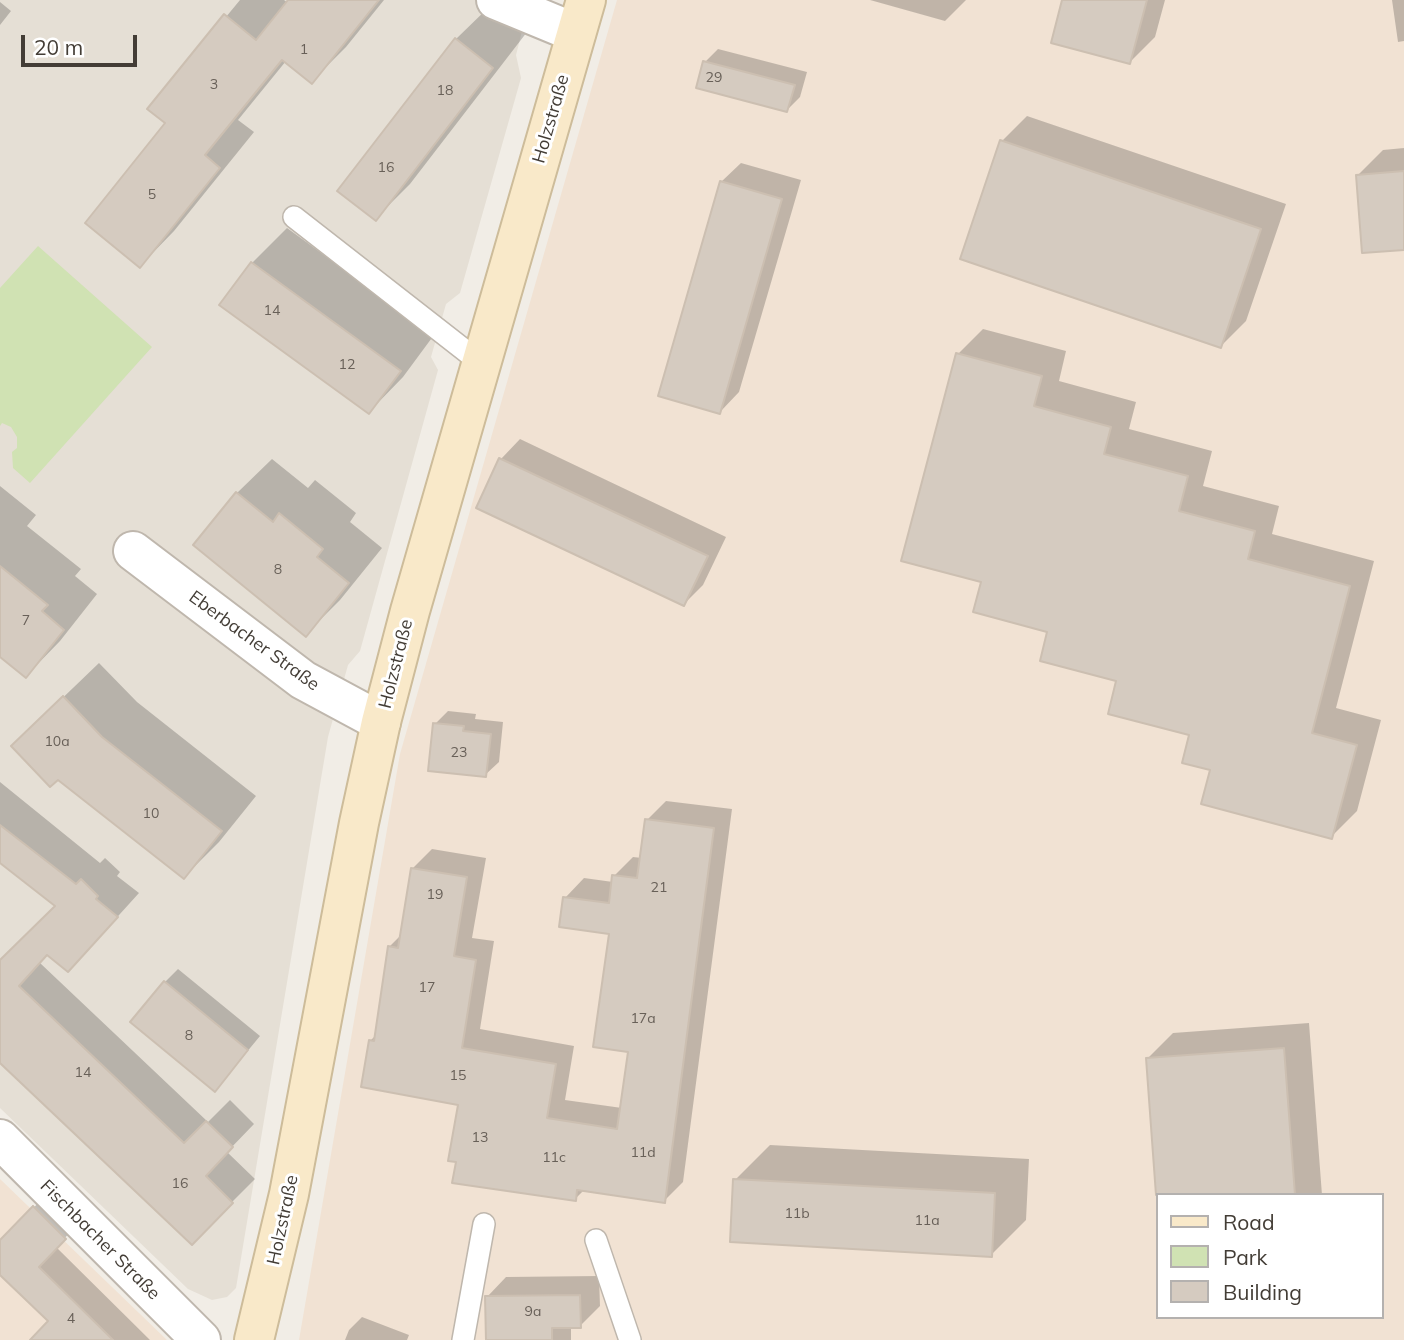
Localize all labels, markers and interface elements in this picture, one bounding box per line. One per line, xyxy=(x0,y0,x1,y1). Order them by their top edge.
scale bar xyxy=(24,21,140,65)
text: 20 m xyxy=(34,34,83,60)
house number: 1 xyxy=(300,42,308,58)
house number: 29 xyxy=(706,70,722,86)
street label: Holzstraße xyxy=(528,72,574,166)
house number: 3 xyxy=(210,77,218,93)
house number: 18 xyxy=(437,83,453,99)
house number: 16 xyxy=(378,160,394,176)
house number: 5 xyxy=(148,187,156,203)
house number: 14 xyxy=(264,303,280,319)
house number: 12 xyxy=(339,357,355,373)
house number: 8 xyxy=(274,562,282,578)
street label: Eberbacher Straße xyxy=(185,586,323,696)
house number: 7 xyxy=(22,613,30,629)
street label: Holzstraße xyxy=(374,617,418,711)
house number: 10a xyxy=(44,734,70,750)
house number: 23 xyxy=(451,745,467,761)
house number: 10 xyxy=(143,806,159,822)
house number: 21 xyxy=(651,880,667,896)
house number: 19 xyxy=(427,887,443,903)
house number: 17 xyxy=(419,980,435,996)
house number: 17a xyxy=(630,1011,656,1027)
house number: 8 xyxy=(185,1028,193,1044)
house number: 14 xyxy=(75,1065,91,1081)
house number: 15 xyxy=(450,1068,466,1084)
house number: 13 xyxy=(472,1130,488,1146)
house number: 11d xyxy=(630,1145,656,1161)
house number: 11c xyxy=(542,1150,566,1166)
street label: Holzstraße xyxy=(263,1173,303,1267)
street label: Fischbacher Straße xyxy=(36,1176,164,1304)
house number: 16 xyxy=(172,1176,188,1192)
legend xyxy=(1156,1193,1383,1319)
house number: 11b xyxy=(784,1206,810,1222)
text: Road xyxy=(1223,1209,1274,1235)
house number: 11a xyxy=(914,1213,940,1229)
text: Park xyxy=(1223,1244,1267,1270)
text: Building xyxy=(1223,1279,1302,1305)
house number: 9a xyxy=(525,1304,541,1320)
house number: 4 xyxy=(67,1311,75,1327)

